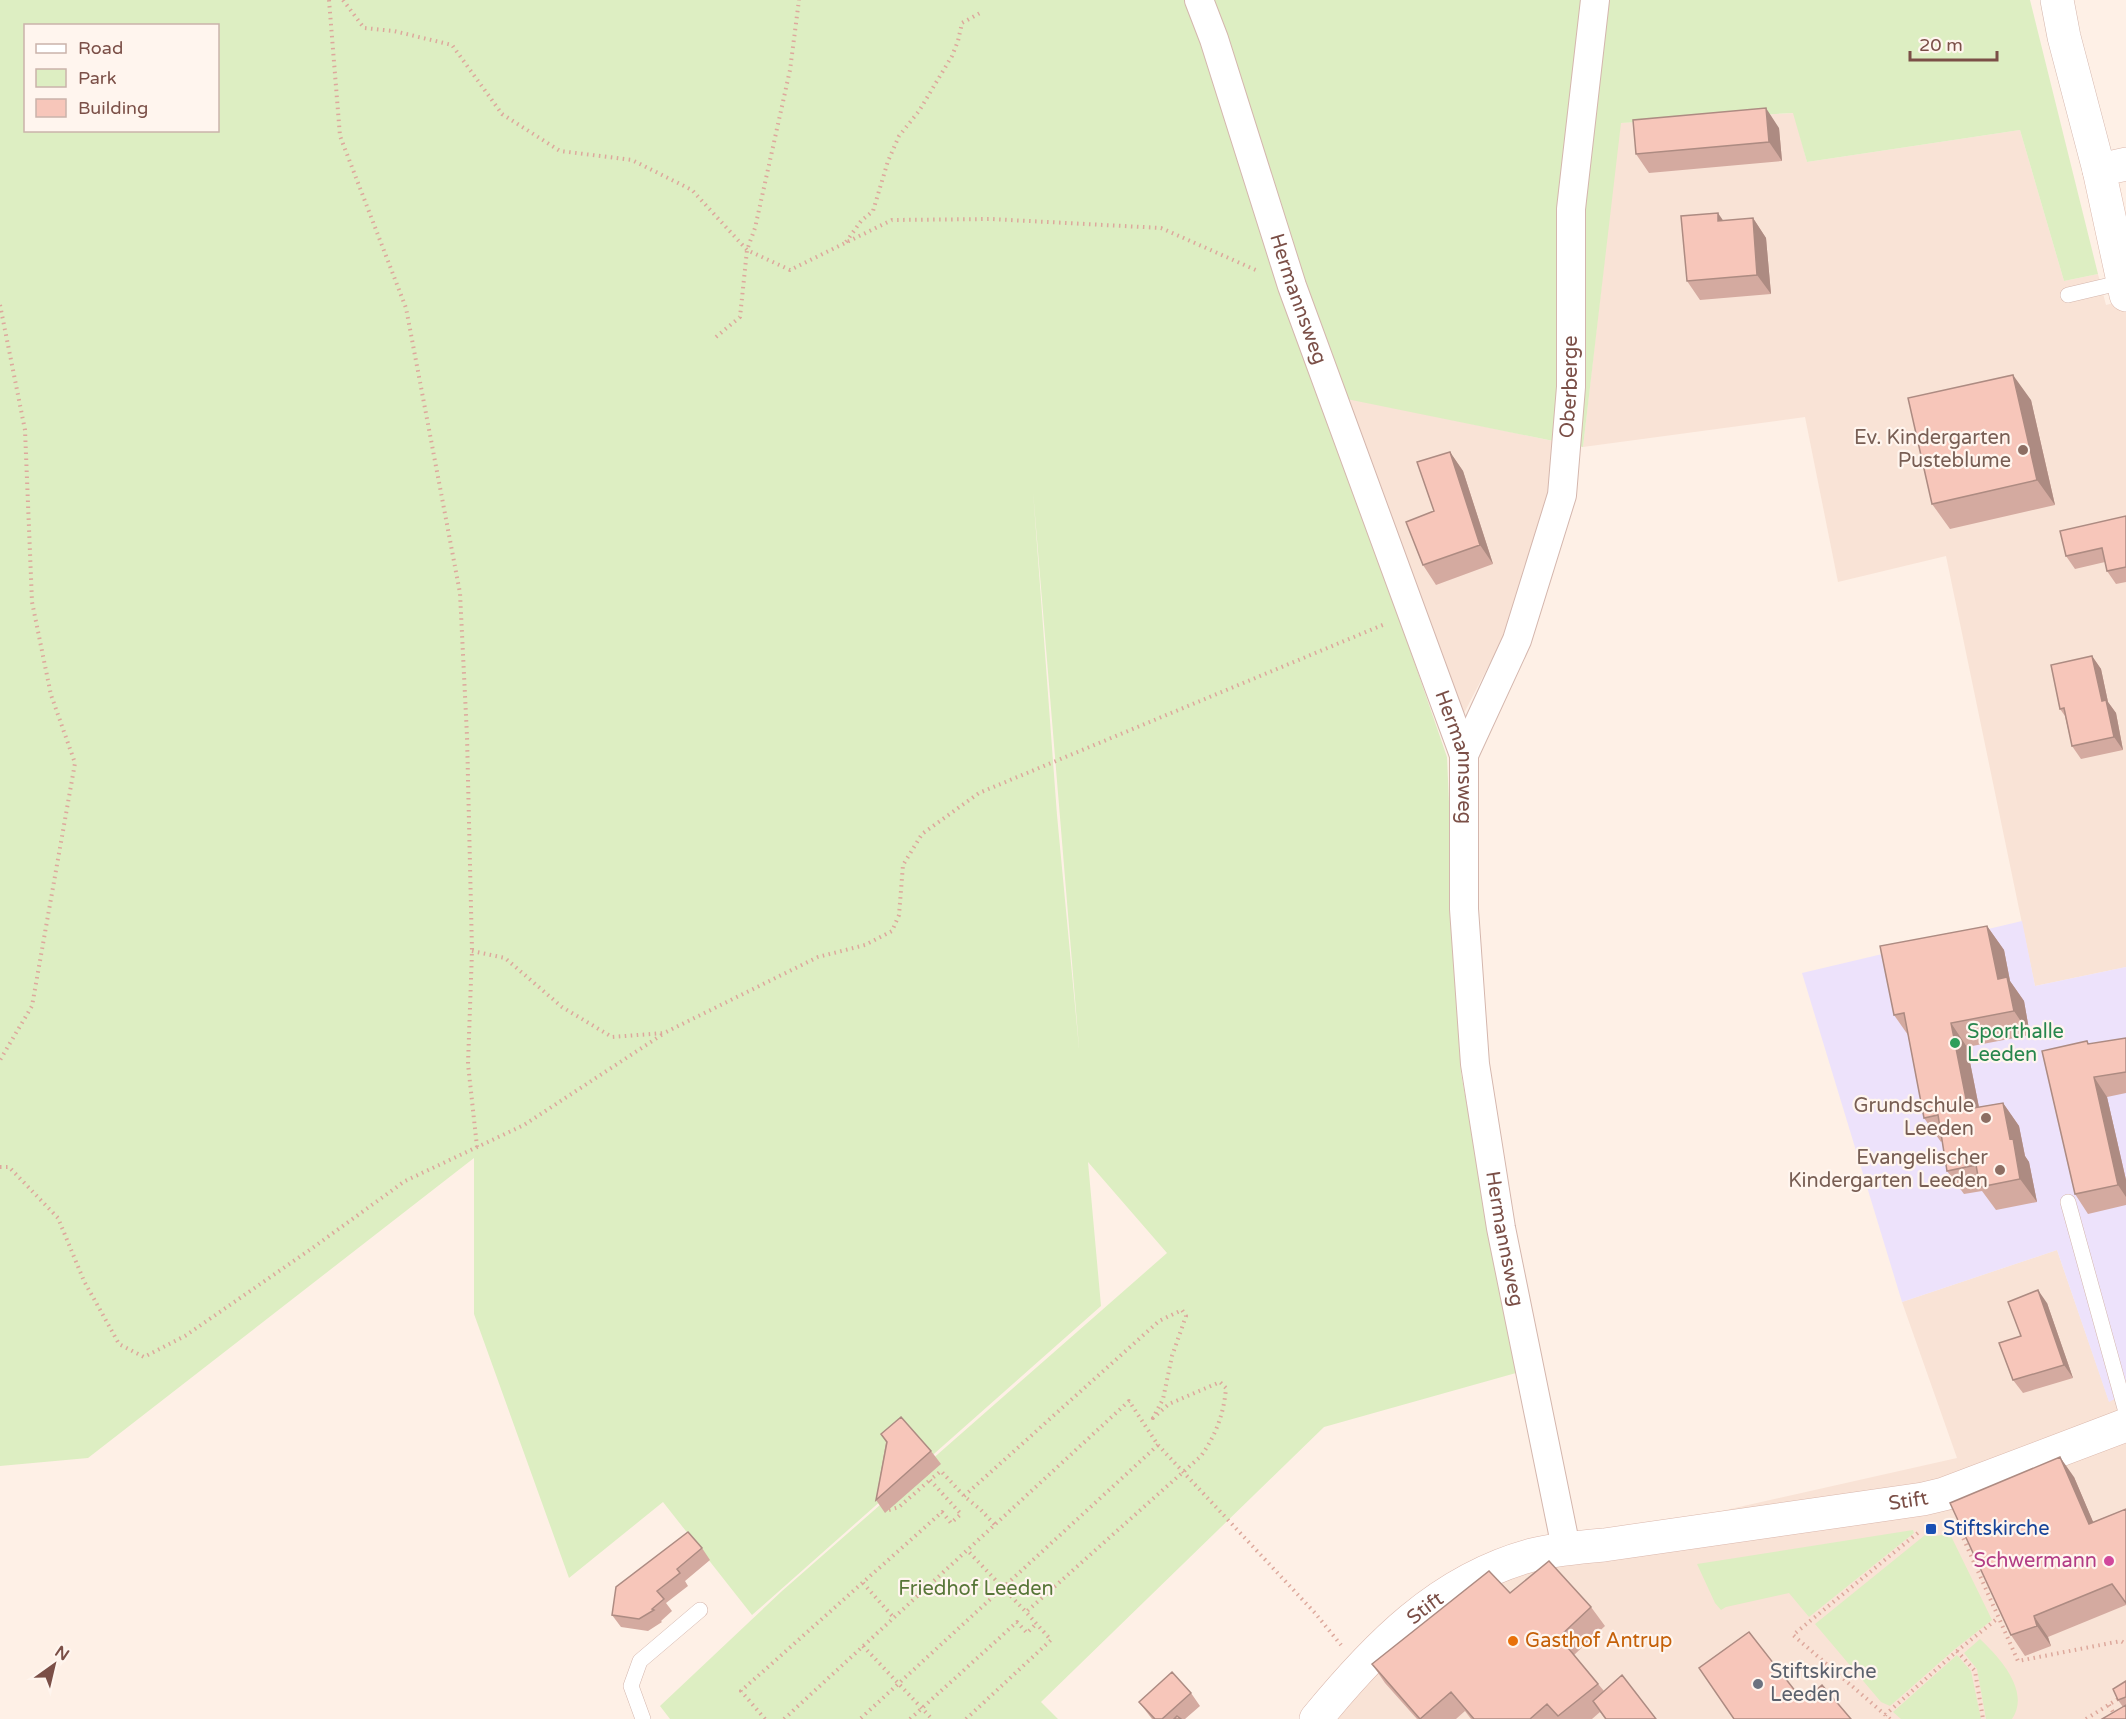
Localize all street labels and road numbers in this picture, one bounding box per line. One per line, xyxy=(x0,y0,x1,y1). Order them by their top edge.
street label: Hermannsweg xyxy=(1264,231,1332,368)
street label: Oberberge xyxy=(1555,335,1583,439)
street label: Hermannsweg xyxy=(1429,687,1476,824)
street label: Hermannsweg xyxy=(1480,1170,1529,1309)
street label: Stift xyxy=(1887,1486,1931,1516)
street label: Stift xyxy=(1402,1587,1449,1630)

